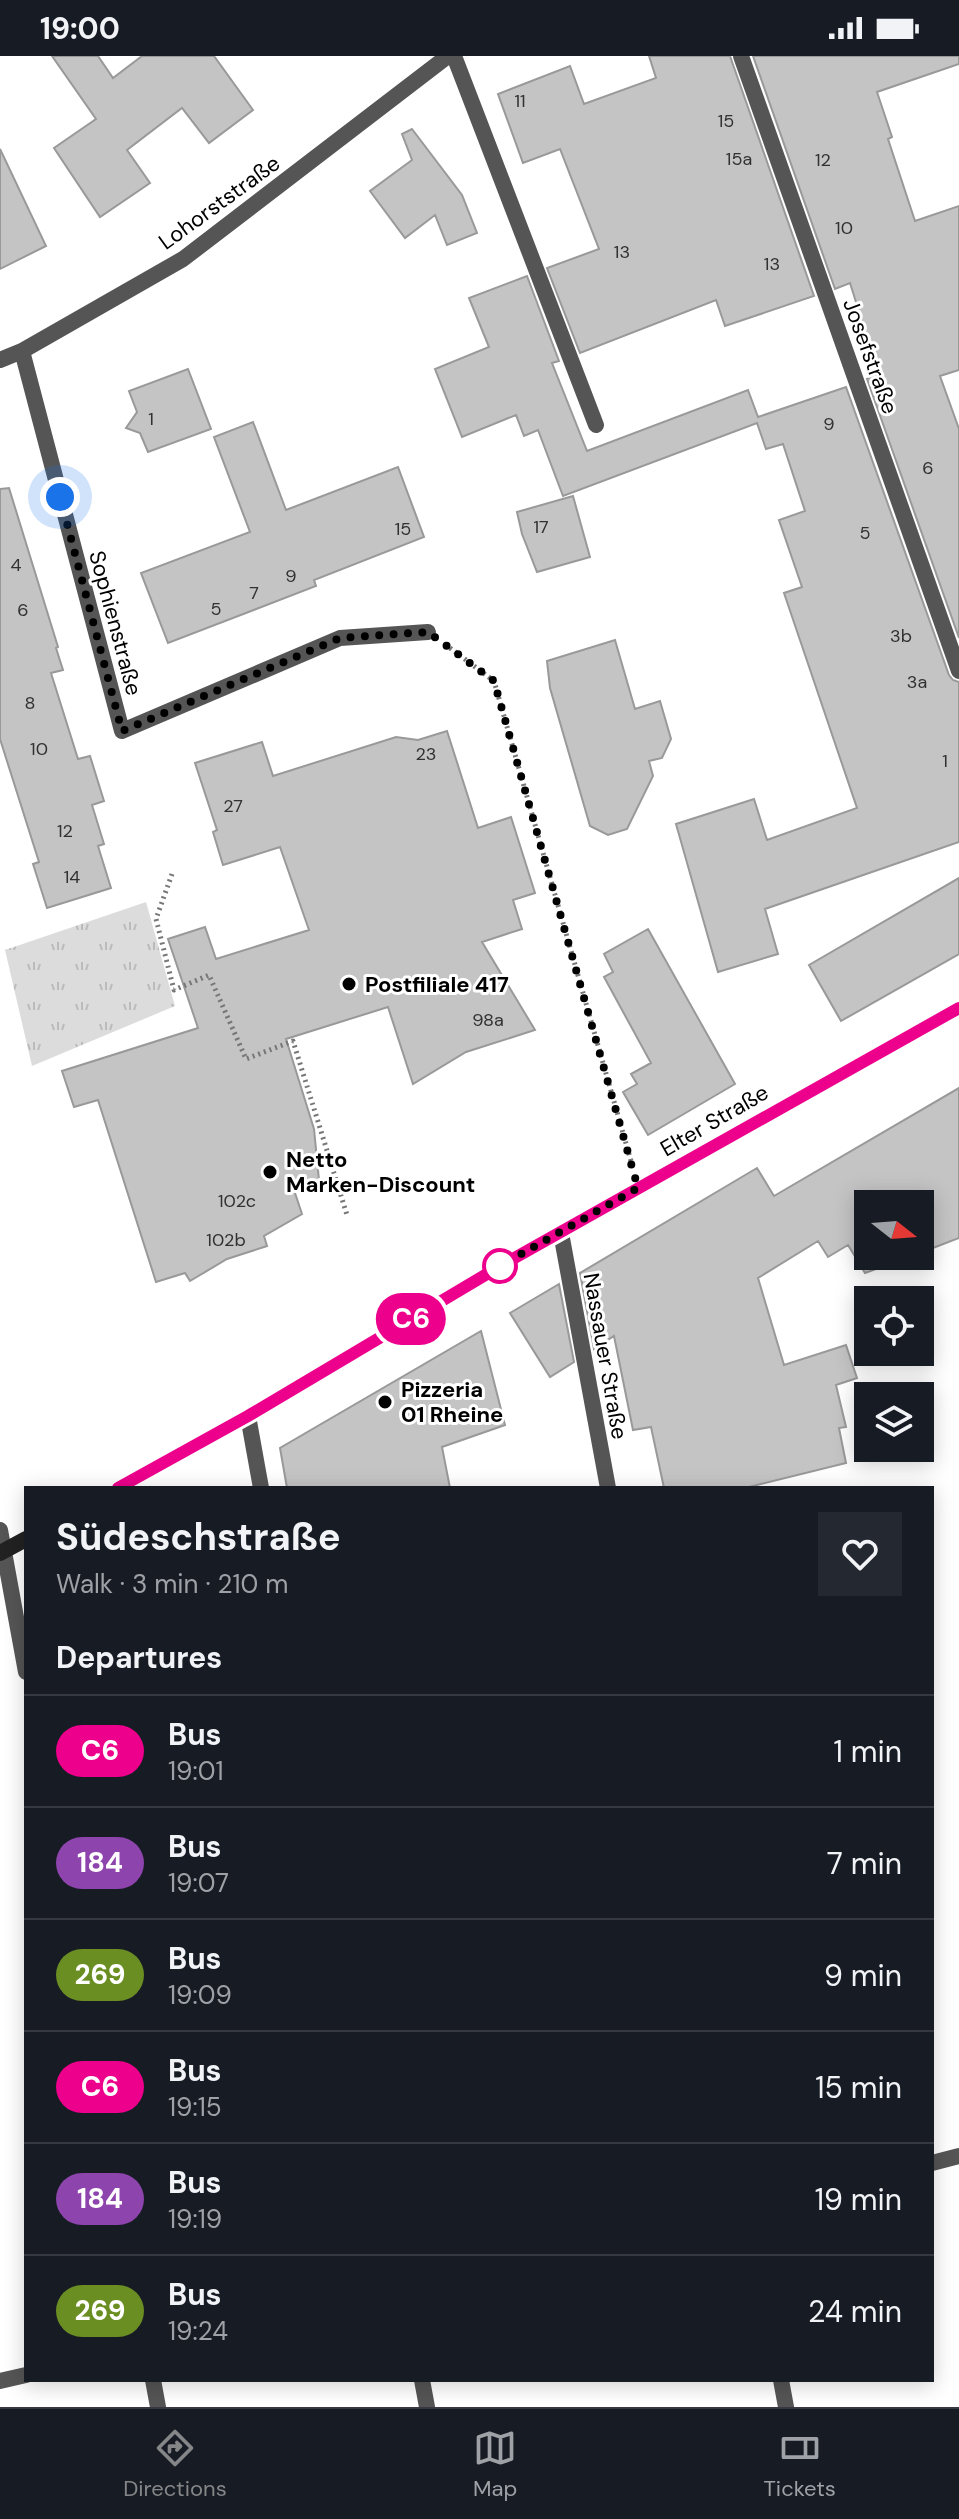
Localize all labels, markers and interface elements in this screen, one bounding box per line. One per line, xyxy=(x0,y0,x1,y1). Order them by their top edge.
text: 19:00 xyxy=(40,9,120,48)
house number: 11 xyxy=(514,89,526,113)
house number: 15 xyxy=(718,109,734,133)
house number: 15a xyxy=(726,147,752,171)
house number: 12 xyxy=(815,148,831,172)
street label: Lohorststraße xyxy=(153,149,286,256)
house number: 10 xyxy=(835,216,853,240)
house number: 13 xyxy=(614,240,630,264)
house number: 13 xyxy=(764,252,780,276)
street label: Josefstraße xyxy=(836,294,905,418)
house number: 1 xyxy=(148,407,154,431)
house number: 9 xyxy=(823,412,835,436)
house number: 6 xyxy=(922,456,934,480)
your location xyxy=(40,477,80,517)
house number: 17 xyxy=(533,515,549,539)
house number: 15 xyxy=(395,517,411,541)
house number: 5 xyxy=(860,521,870,545)
street label: Sophienstraße xyxy=(82,548,149,699)
house number: 4 xyxy=(11,553,22,577)
house number: 9 xyxy=(285,564,297,588)
house number: 7 xyxy=(249,581,259,605)
house number: 5 xyxy=(211,597,221,621)
house number: 6 xyxy=(17,598,29,622)
house number: 3b xyxy=(890,624,912,648)
house number: 3a xyxy=(907,670,927,694)
house number: 8 xyxy=(25,691,35,715)
house number: 10 xyxy=(30,737,48,761)
house number: 23 xyxy=(415,742,437,766)
house number: 1 xyxy=(942,749,948,773)
house number: 27 xyxy=(223,794,243,818)
house number: 12 xyxy=(57,819,73,843)
house number: 14 xyxy=(64,865,80,889)
place label: Postfiliale 417 xyxy=(365,970,509,999)
marker: Postfiliale 417 xyxy=(340,975,358,993)
house number: 98a xyxy=(472,1008,504,1032)
street label: Elter Straße xyxy=(655,1078,774,1163)
place label: Netto Marken-Discount xyxy=(286,1145,475,1199)
marker: Netto Marken-Discount xyxy=(261,1163,279,1181)
house number: 102c xyxy=(218,1189,256,1213)
north arrow xyxy=(854,1190,934,1270)
map controls xyxy=(854,1190,934,1462)
house number: 102b xyxy=(206,1228,246,1252)
unlabelled marker xyxy=(483,1249,517,1283)
street label: Nassauer Straße xyxy=(577,1271,634,1442)
button: locate xyxy=(854,1286,934,1366)
line badge: C6 xyxy=(375,1293,447,1345)
text: C6 xyxy=(392,1300,430,1337)
place label: Pizzeria 01 Rheine xyxy=(401,1375,503,1429)
button: layers xyxy=(854,1382,934,1462)
marker: Pizzeria 01 Rheine xyxy=(376,1393,394,1411)
text: Südeschstraße xyxy=(56,1512,341,1562)
button: heart xyxy=(818,1512,902,1596)
text: Walk · 3 min · 210 m xyxy=(56,1567,288,1601)
text: Departures xyxy=(56,1638,222,1677)
text: Bus xyxy=(168,1715,222,1754)
text: C6 xyxy=(81,1732,119,1769)
text: 1 min xyxy=(834,1732,902,1771)
text: 19:01 xyxy=(168,1754,224,1788)
text: Bus xyxy=(168,1827,222,1866)
text: 184 xyxy=(77,1844,123,1881)
text: 7 min xyxy=(827,1844,902,1883)
text: 19:07 xyxy=(168,1866,229,1900)
text: Bus xyxy=(168,1939,222,1978)
text: 269 xyxy=(74,1956,126,1993)
text: 9 min xyxy=(824,1956,902,1995)
text: 19:09 xyxy=(168,1978,232,2012)
text: Bus xyxy=(168,2051,222,2090)
text: C6 xyxy=(81,2068,119,2105)
text: 15 min xyxy=(815,2068,902,2107)
text: 19:15 xyxy=(168,2090,222,2124)
text: Bus xyxy=(168,2163,222,2202)
text: 184 xyxy=(77,2180,123,2217)
text: 19 min xyxy=(815,2180,902,2219)
text: 19:19 xyxy=(168,2202,222,2236)
text: Bus xyxy=(168,2275,222,2314)
text: 269 xyxy=(74,2292,126,2329)
text: 24 min xyxy=(808,2292,902,2331)
text: 19:24 xyxy=(168,2314,228,2348)
tab: Directions xyxy=(123,2426,227,2503)
tab: Map xyxy=(473,2426,517,2503)
tab: Tickets xyxy=(764,2426,836,2503)

